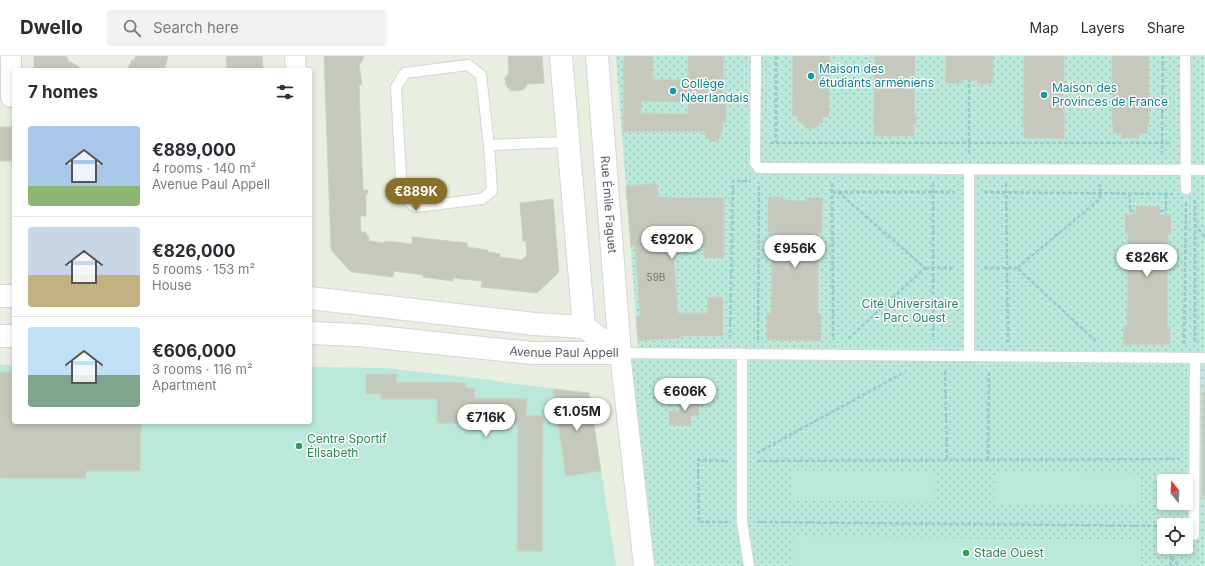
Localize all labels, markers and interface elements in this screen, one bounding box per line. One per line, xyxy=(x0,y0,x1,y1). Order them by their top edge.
search box xyxy=(107,10,387,46)
text: Dwello xyxy=(20,16,83,39)
icon: search xyxy=(121,17,143,39)
text: Search here xyxy=(153,18,239,37)
text: Map xyxy=(1030,19,1059,36)
text: Layers xyxy=(1081,19,1125,36)
text: Share xyxy=(1147,19,1185,36)
place label: Maison des étudiants arméniens xyxy=(819,61,934,90)
marker: Maison des étudiants arméniens xyxy=(806,71,816,81)
place label: Collège Néerlandais xyxy=(681,76,749,105)
place label: Maison des Provinces de France xyxy=(1052,80,1168,109)
icon: filters xyxy=(274,81,296,103)
text: 7 homes xyxy=(28,82,98,102)
marker: Collège Néerlandais xyxy=(668,86,678,96)
marker: Maison des Provinces de France xyxy=(1039,90,1049,100)
text: €889,000 xyxy=(152,140,236,160)
icon: home xyxy=(60,142,108,190)
street label: Rue Émile Faguet xyxy=(598,155,620,254)
text: 4 rooms · 140 m² xyxy=(152,160,256,176)
text: Avenue Paul Appell xyxy=(152,176,270,192)
pin: €889K xyxy=(388,178,444,212)
text: €889K xyxy=(394,183,438,199)
pin: €920K xyxy=(644,226,700,260)
text: €920K xyxy=(650,231,694,247)
pin: €956K xyxy=(767,235,823,269)
text: €956K xyxy=(773,240,817,256)
text: €826,000 xyxy=(152,241,236,261)
icon: home xyxy=(60,243,108,291)
pin: €826K xyxy=(1119,244,1175,278)
text: €826K xyxy=(1125,249,1169,265)
text: 5 rooms · 153 m² xyxy=(152,261,255,277)
house number: 59B xyxy=(647,271,665,283)
text: House xyxy=(152,277,192,293)
park label: Cité Universitaire - Parc Ouest xyxy=(862,296,958,325)
text: €606,000 xyxy=(152,341,236,361)
icon: home xyxy=(60,343,108,391)
street label: Avenue Paul Appell xyxy=(509,343,619,360)
text: 3 rooms · 116 m² xyxy=(152,361,253,377)
text: Apartment xyxy=(152,377,217,393)
pin: €606K xyxy=(657,378,713,412)
text: €606K xyxy=(663,383,707,399)
pin: €1.05M xyxy=(544,398,610,432)
text: €1.05M xyxy=(553,403,601,419)
pin: €716K xyxy=(458,404,514,438)
text: €716K xyxy=(466,409,506,425)
place label: Centre Sportif Élisabeth xyxy=(307,431,387,460)
marker: Centre Sportif Élisabeth xyxy=(294,441,304,451)
north arrow xyxy=(1157,474,1193,510)
map controls xyxy=(1157,474,1193,554)
button: locate xyxy=(1157,518,1193,554)
place label: Stade Ouest xyxy=(974,545,1044,560)
marker: Stade Ouest xyxy=(961,548,971,558)

